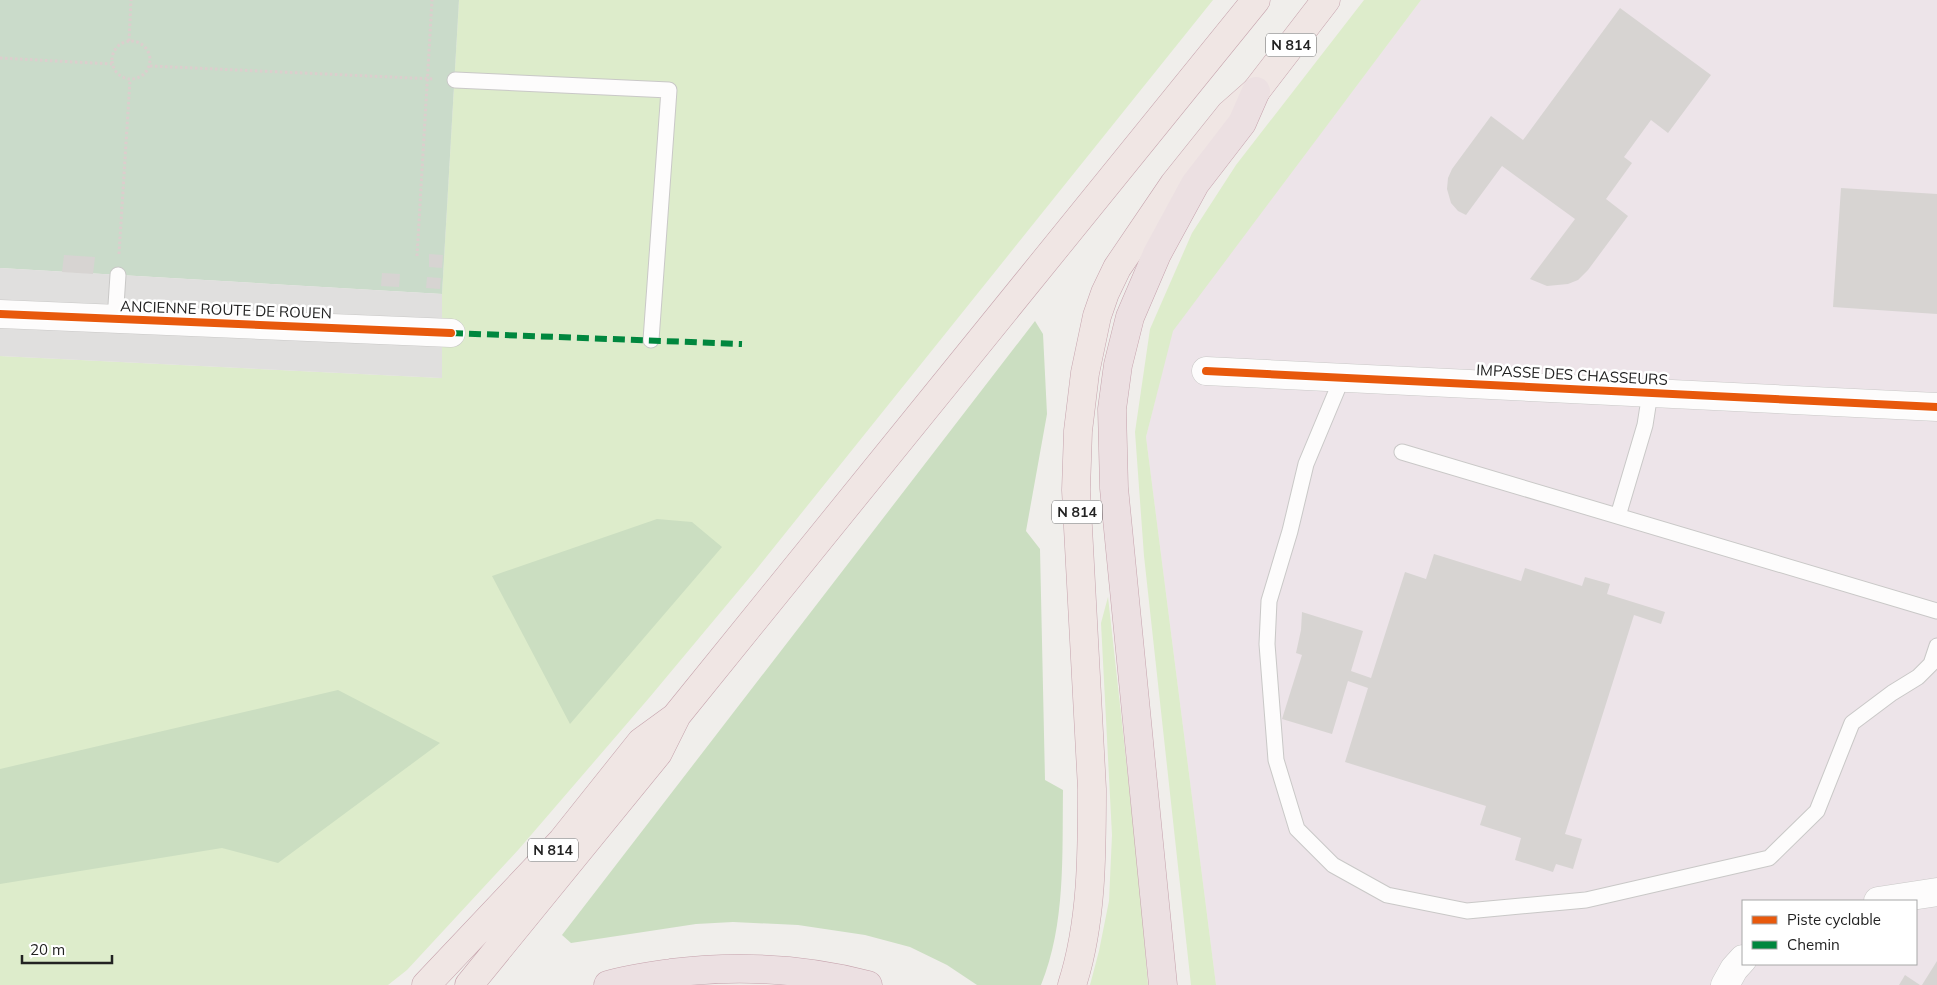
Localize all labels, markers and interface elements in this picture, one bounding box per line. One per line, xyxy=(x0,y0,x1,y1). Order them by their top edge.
road number: N 814 xyxy=(1266,34,1316,56)
street label: ANCIENNE ROUTE DE ROUEN xyxy=(120,296,332,323)
street label: IMPASSE DES CHASSEURS xyxy=(1476,360,1668,389)
road number: N 814 xyxy=(1052,501,1102,524)
road number: N 814 xyxy=(528,838,578,862)
legend xyxy=(1742,900,1917,965)
text: Piste cyclable xyxy=(1787,910,1881,929)
scale bar xyxy=(22,932,112,964)
text: Chemin xyxy=(1787,935,1840,954)
text: 20 m xyxy=(30,940,65,959)

